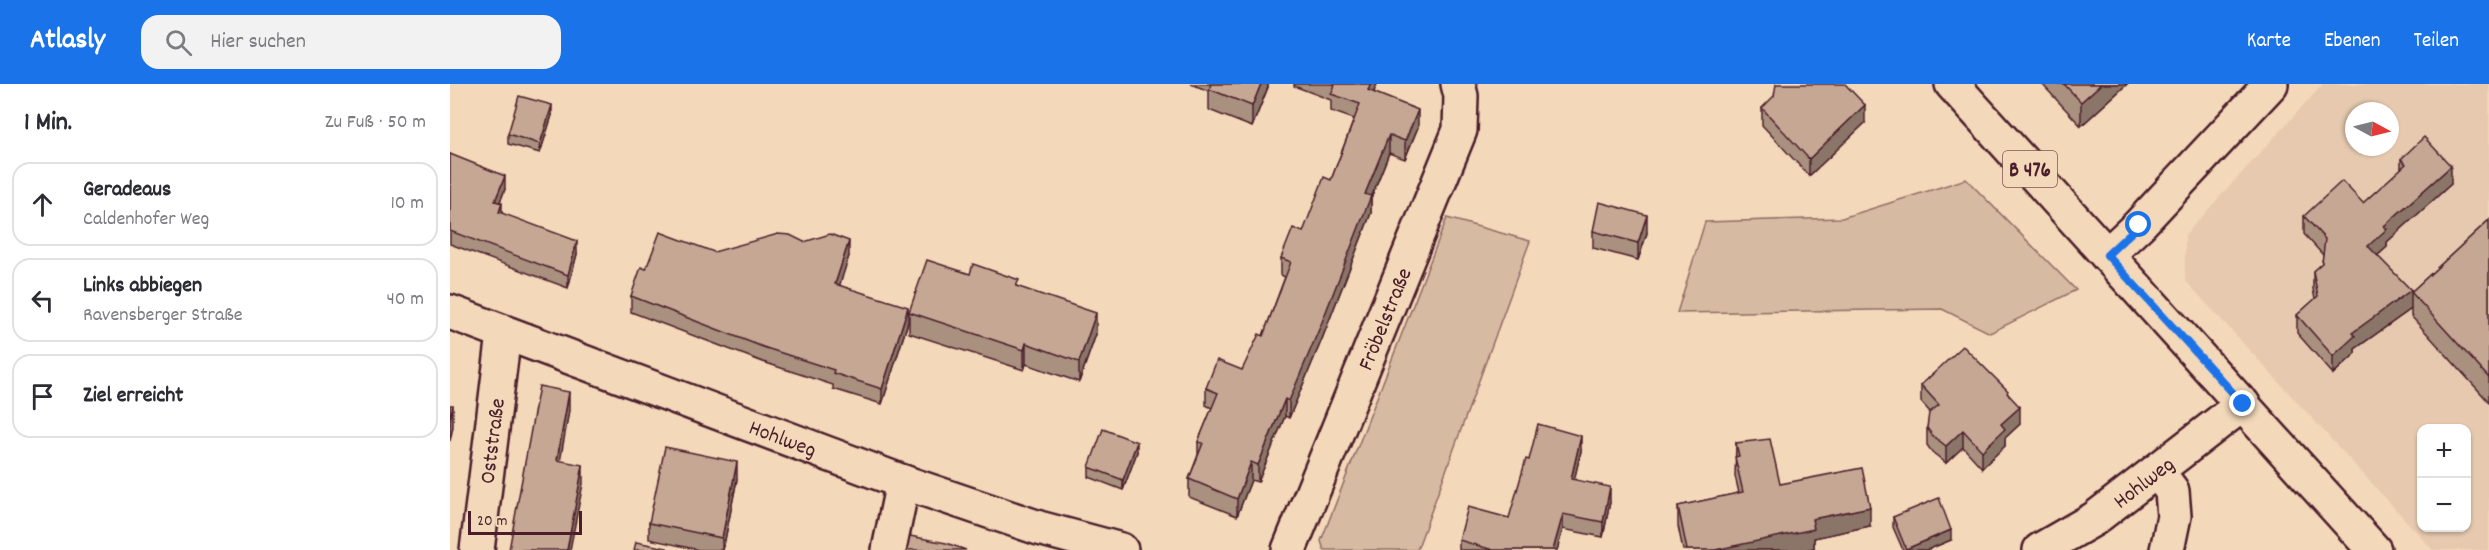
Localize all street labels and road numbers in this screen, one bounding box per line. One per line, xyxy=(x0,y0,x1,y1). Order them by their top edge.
road number: B 476 xyxy=(2003,151,2057,187)
street label: Fröbelstraße xyxy=(1352,264,1421,376)
street label: Oststraße xyxy=(473,397,515,486)
street label: Hohlweg xyxy=(744,414,820,467)
street label: Hohlweg xyxy=(2108,450,2182,518)

